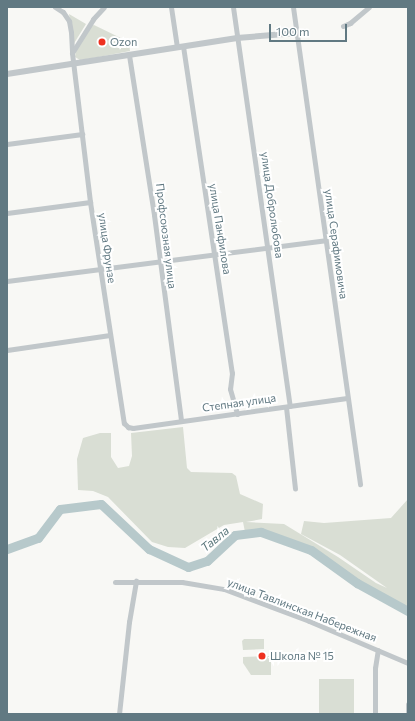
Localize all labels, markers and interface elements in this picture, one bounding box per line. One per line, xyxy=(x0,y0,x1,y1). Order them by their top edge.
scale bar xyxy=(271,16,349,42)
text: 100 m xyxy=(276,24,310,38)
place label: Ozon xyxy=(110,35,137,49)
marker: Ozon xyxy=(97,37,107,47)
street label: улица Добролюбова xyxy=(258,151,286,259)
street label: Профсоюзная улица xyxy=(153,183,179,289)
street label: улица Панфилова xyxy=(206,183,234,275)
street label: улица Серафимовича xyxy=(322,188,350,300)
street label: улица Фрунзе xyxy=(96,212,118,284)
street label: Степная улица xyxy=(201,391,277,415)
water label: Тавла xyxy=(198,523,232,555)
street label: улица Тавлинская Набережная xyxy=(226,575,378,645)
place label: Школа № 15 xyxy=(270,649,334,663)
marker: Школа № 15 xyxy=(257,651,267,661)

